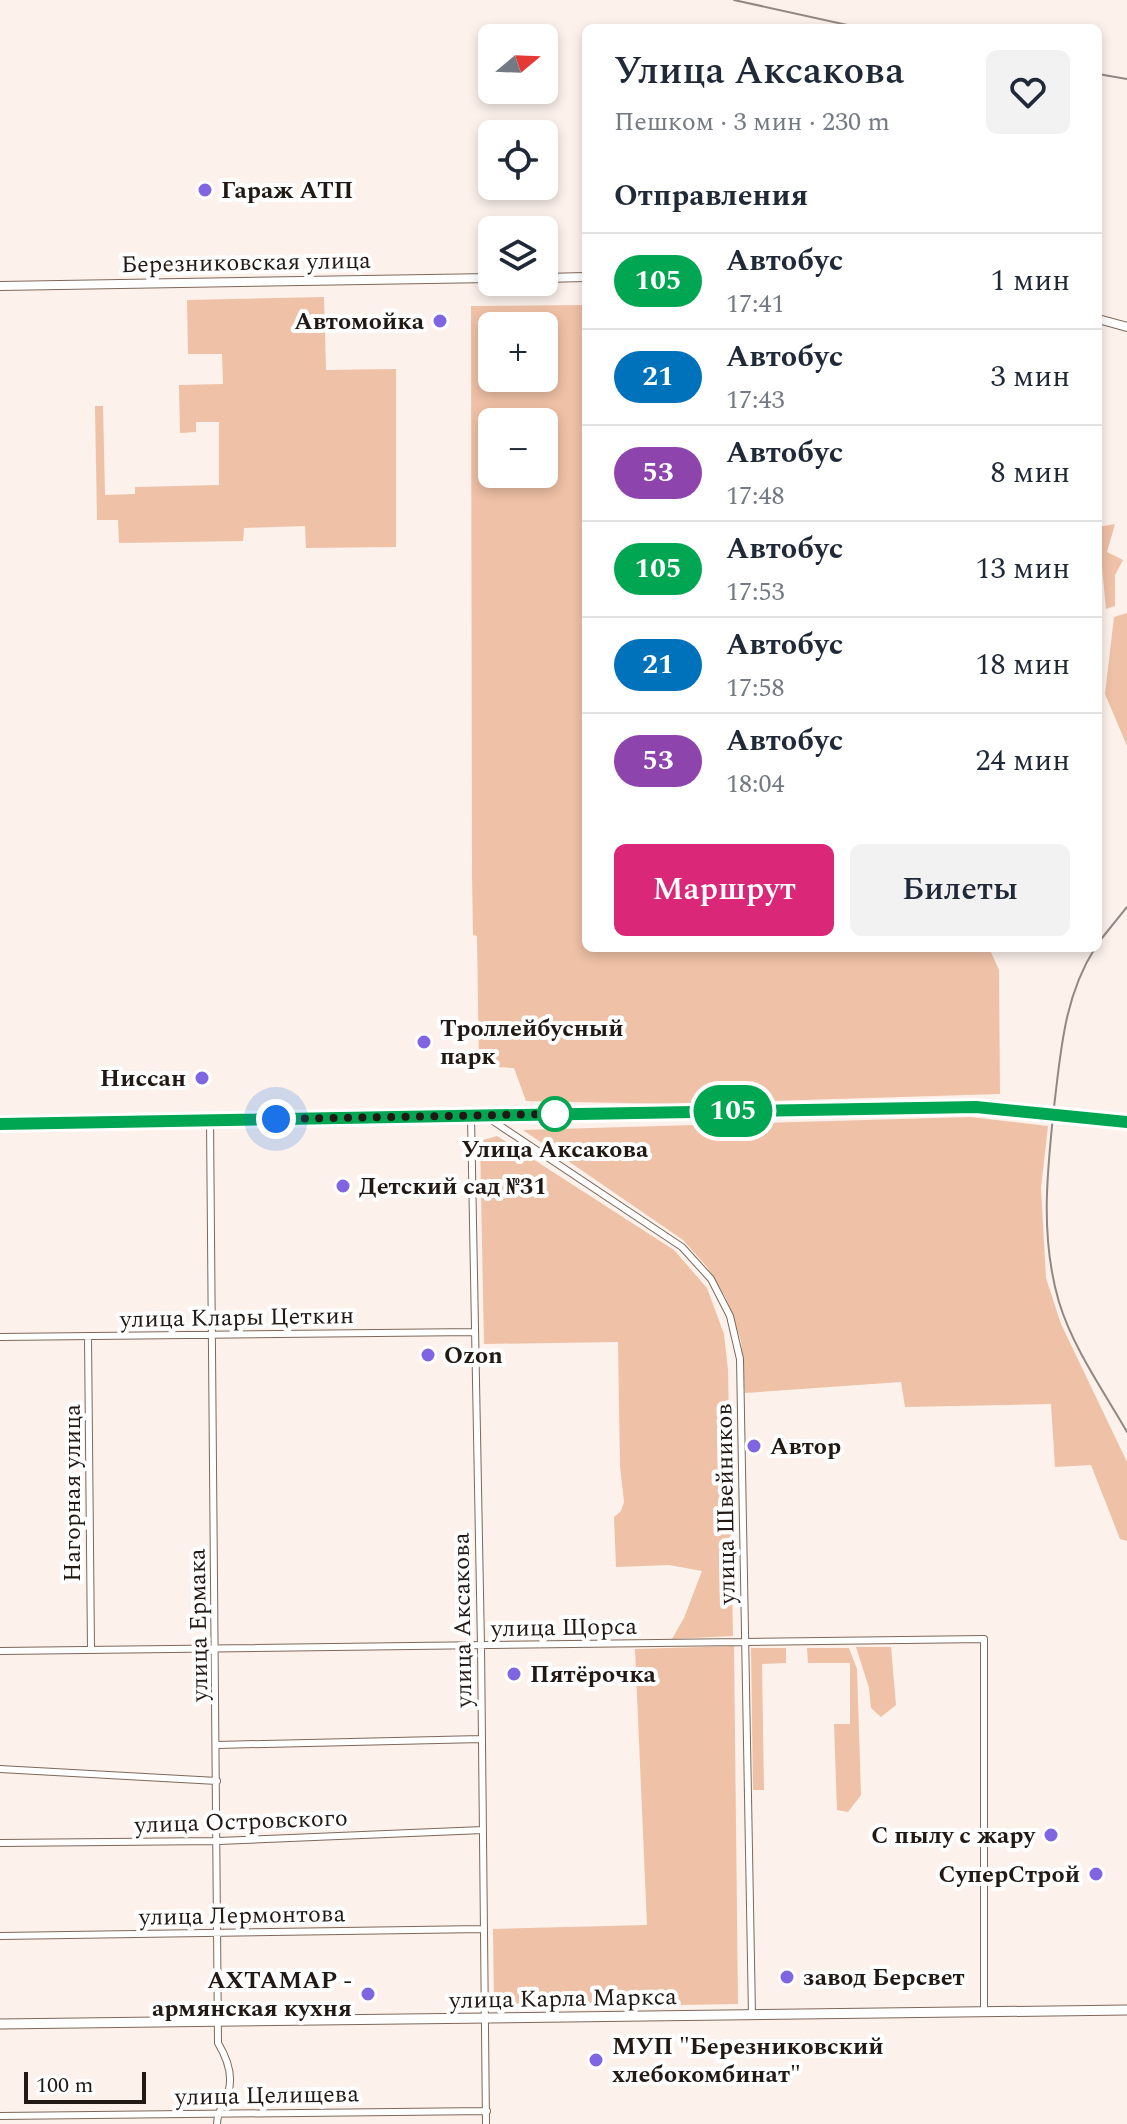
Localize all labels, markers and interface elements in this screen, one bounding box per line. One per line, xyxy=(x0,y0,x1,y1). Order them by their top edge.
north arrow xyxy=(478,24,558,104)
map controls xyxy=(478,24,558,488)
text: Улица Аксакова xyxy=(614,43,904,101)
button: heart xyxy=(986,50,1070,134)
text: Пешком · 3 мин · 230 m xyxy=(614,102,890,142)
button: locate xyxy=(478,120,558,200)
place label: Гараж АТП xyxy=(221,173,353,209)
text: Отправления xyxy=(614,173,808,219)
marker: Гараж АТП xyxy=(196,181,214,199)
button: layers xyxy=(478,216,558,296)
text: Автобус xyxy=(726,238,843,284)
street label: Березниковская улица xyxy=(121,243,372,283)
text: 1 мин xyxy=(991,258,1070,304)
text: 105 xyxy=(634,259,682,302)
text: 17:41 xyxy=(726,284,785,324)
place label: Автомойка xyxy=(294,304,425,340)
marker: Автомойка xyxy=(431,312,449,330)
button: + xyxy=(478,312,558,392)
text: Автобус xyxy=(726,334,843,380)
text: 3 мин xyxy=(991,354,1070,400)
text: 21 xyxy=(642,355,674,398)
text: 17:43 xyxy=(726,380,785,420)
button: − xyxy=(478,408,558,488)
text: Автобус xyxy=(726,430,843,476)
text: 8 мин xyxy=(991,450,1070,496)
text: 53 xyxy=(642,451,674,494)
text: 17:48 xyxy=(726,476,785,516)
text: Автобус xyxy=(726,526,843,572)
text: 13 мин xyxy=(976,546,1070,592)
text: 105 xyxy=(634,547,682,590)
text: 17:53 xyxy=(726,572,785,612)
text: Автобус xyxy=(726,622,843,668)
text: 18 мин xyxy=(976,642,1070,688)
text: 21 xyxy=(642,643,674,686)
text: 17:58 xyxy=(726,668,785,708)
text: Автобус xyxy=(726,718,843,764)
text: 24 мин xyxy=(976,738,1070,784)
text: 53 xyxy=(642,739,674,782)
text: 18:04 xyxy=(726,764,785,804)
button: Маршрут xyxy=(614,844,834,936)
button: Билеты xyxy=(850,844,1070,936)
place label: Троллейбусный парк xyxy=(440,1011,624,1075)
marker: Троллейбусный парк xyxy=(415,1033,433,1051)
place label: Ниссан xyxy=(100,1061,186,1097)
marker: Ниссан xyxy=(193,1069,211,1087)
line badge: 105 xyxy=(687,1085,779,1137)
text: 105 xyxy=(709,1089,757,1132)
marker: Улица Аксакова xyxy=(538,1097,572,1131)
your location xyxy=(256,1099,296,1139)
place label: Улица Аксакова xyxy=(462,1132,649,1168)
place label: Детский сад №31 xyxy=(359,1169,547,1205)
marker: Детский сад №31 xyxy=(334,1177,352,1195)
street label: улица Клары Цеткин xyxy=(119,1298,354,1338)
place label: Ozon xyxy=(444,1338,503,1374)
marker: Ozon xyxy=(419,1346,437,1364)
street label: улица Швейников xyxy=(706,1403,746,1606)
street label: Нагорная улица xyxy=(55,1404,91,1582)
place label: Автор xyxy=(770,1429,841,1465)
marker: Автор xyxy=(745,1437,763,1455)
street label: улица Аксакова xyxy=(443,1532,483,1709)
street label: улица Ермака xyxy=(180,1548,218,1703)
street label: улица Щорса xyxy=(490,1609,638,1647)
place label: Пятёрочка xyxy=(530,1657,656,1693)
marker: Пятёрочка xyxy=(505,1665,523,1683)
street label: улица Островского xyxy=(133,1800,348,1844)
place label: С пылу с жару xyxy=(871,1818,1037,1854)
marker: С пылу с жару xyxy=(1042,1826,1060,1844)
place label: СуперСтрой xyxy=(939,1857,1080,1893)
marker: СуперСтрой xyxy=(1087,1865,1105,1883)
street label: улица Лермонтова xyxy=(137,1896,346,1936)
place label: завод Берсвет xyxy=(803,1960,965,1996)
place label: АХТАМАР - армянская кухня xyxy=(152,1963,352,2027)
marker: завод Берсвет xyxy=(778,1968,796,1986)
street label: улица Карла Маркса xyxy=(448,1979,678,2019)
marker: АХТАМАР - армянская кухня xyxy=(359,1985,377,2003)
place label: МУП "Березниковский хлебокомбинат" xyxy=(612,2029,884,2093)
marker: МУП "Березниковский хлебокомбинат" xyxy=(587,2051,605,2069)
scale bar xyxy=(24,2068,146,2104)
text: 100 m xyxy=(36,2069,93,2102)
street label: улица Целищева xyxy=(174,2076,360,2116)

